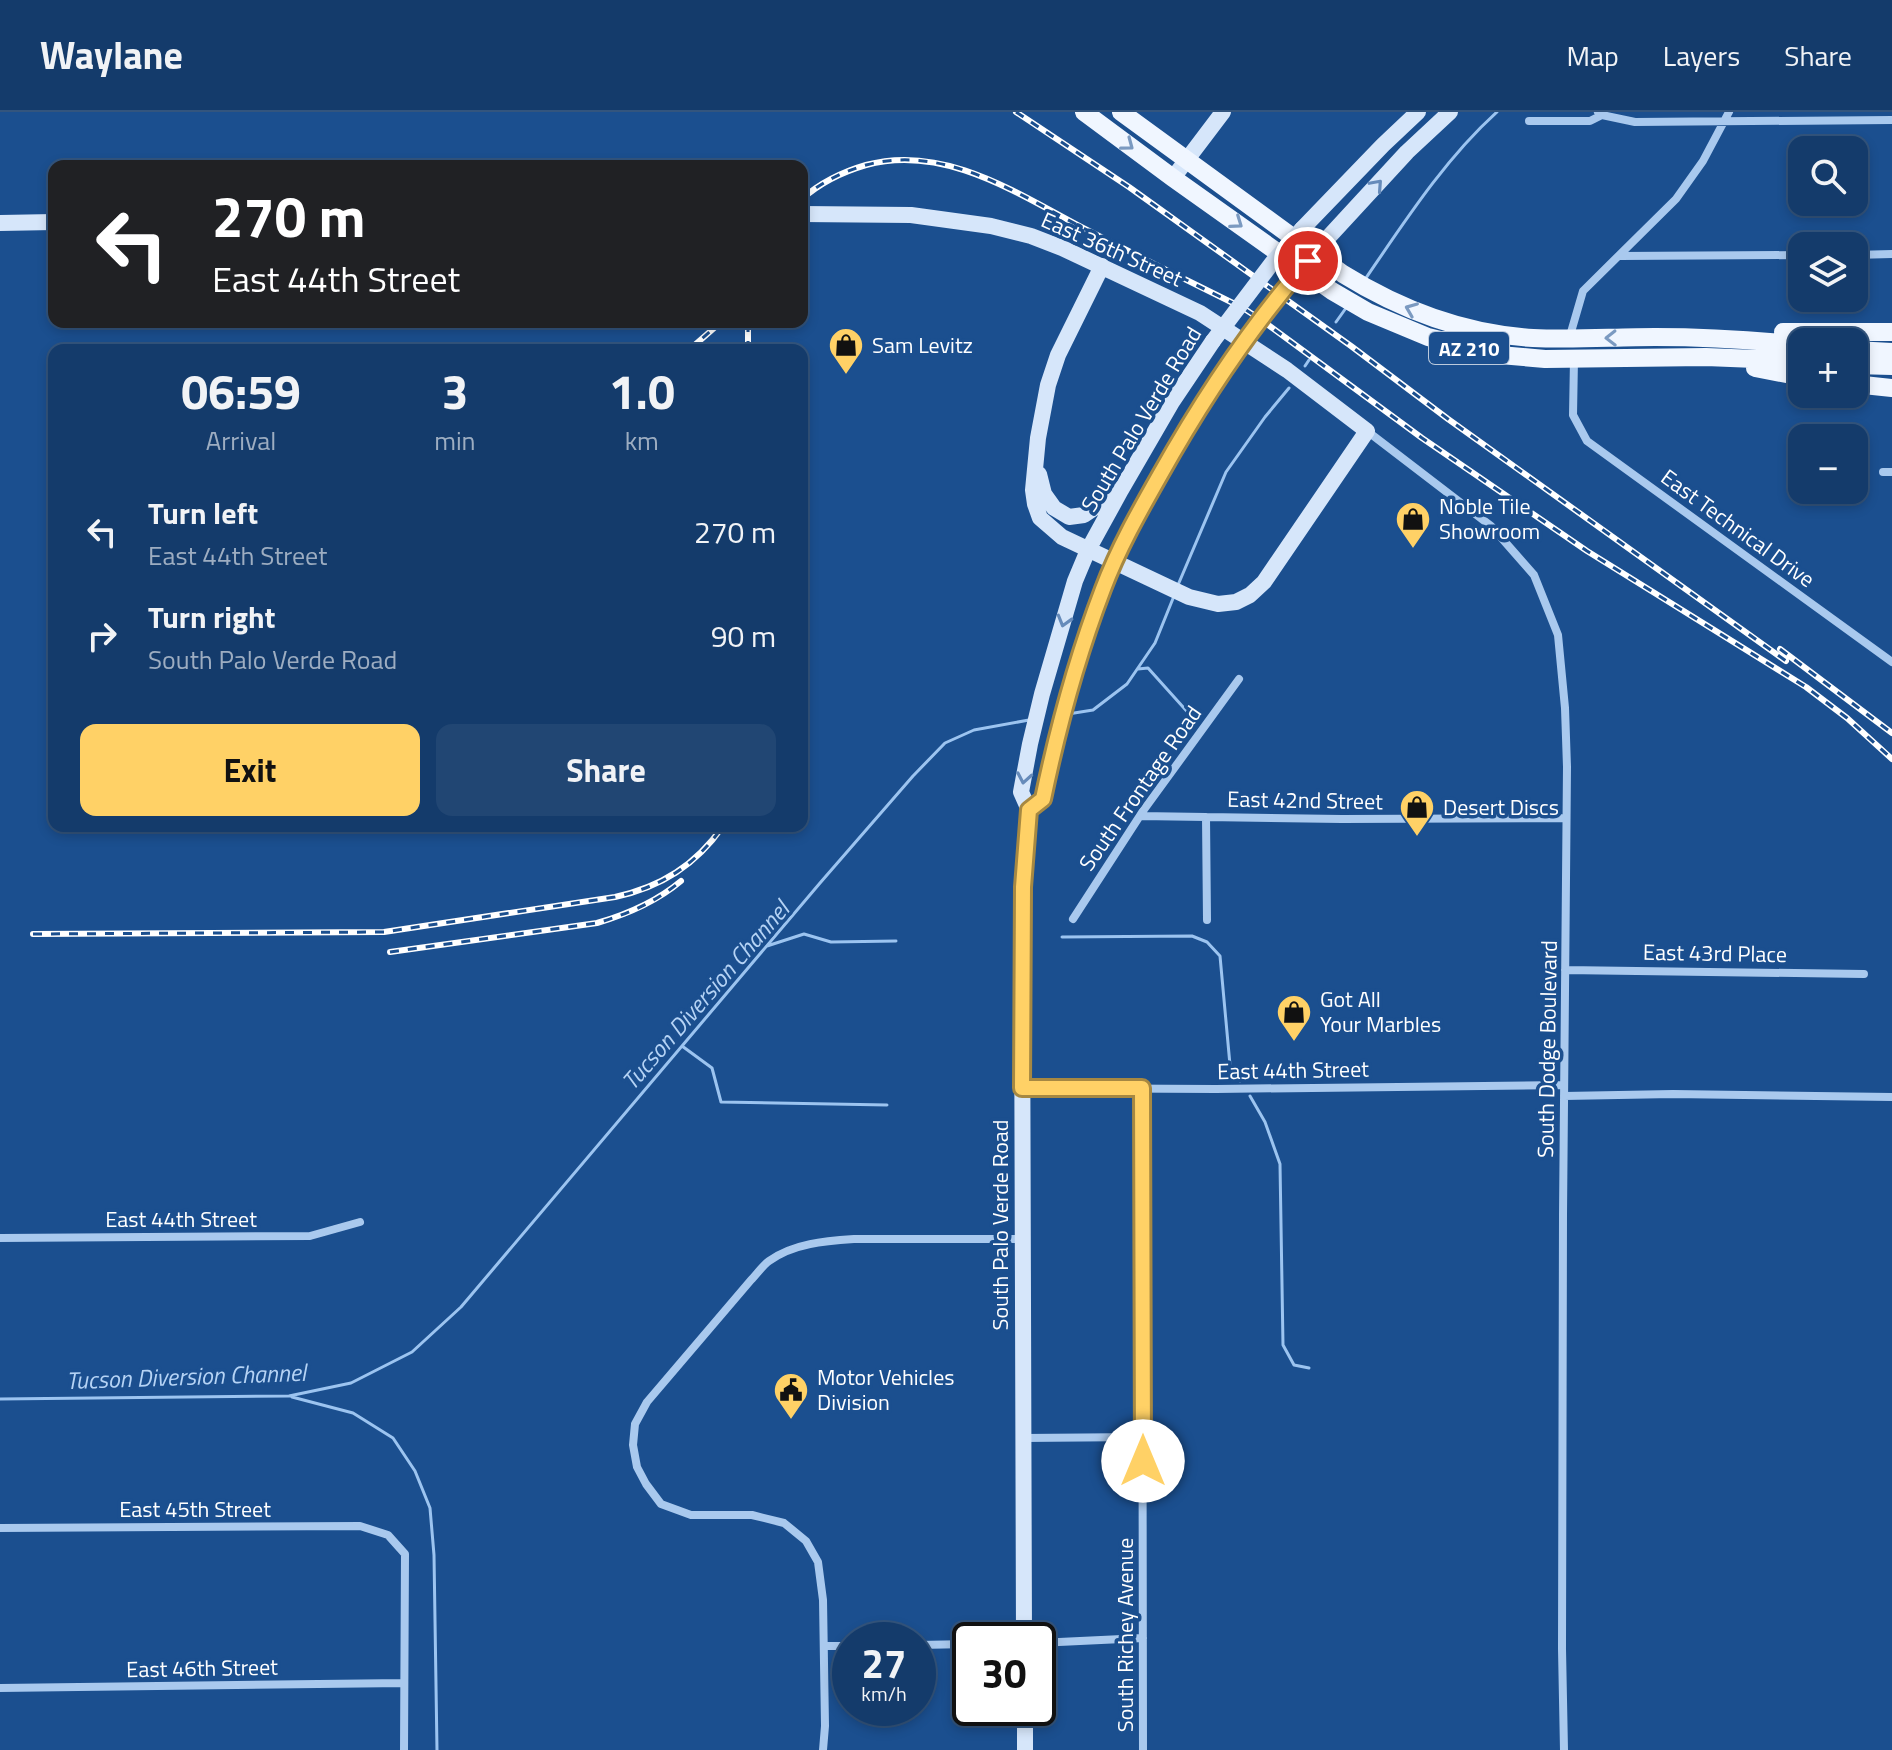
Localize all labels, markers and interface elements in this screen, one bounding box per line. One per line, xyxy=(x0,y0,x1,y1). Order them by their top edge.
text: Waylane xyxy=(40,26,183,84)
text: Map xyxy=(1566,34,1619,77)
text: Layers xyxy=(1663,34,1740,77)
text: Share xyxy=(1784,34,1852,77)
one-way arrow xyxy=(1119,135,1134,150)
map controls xyxy=(1788,136,1868,504)
button: search xyxy=(1788,136,1868,216)
text: 270 m xyxy=(212,174,365,259)
one-way arrow xyxy=(1367,180,1382,194)
icon: left xyxy=(80,192,184,296)
street label: East 36th Street xyxy=(1036,203,1188,295)
one-way arrow xyxy=(1228,213,1242,228)
pin xyxy=(1274,227,1342,295)
button: layers xyxy=(1788,232,1868,312)
icon: arrive xyxy=(1286,239,1330,283)
text: East 44th Street xyxy=(212,251,460,306)
one-way arrow xyxy=(1405,303,1419,319)
street label: South Palo Verde Road xyxy=(1072,320,1210,518)
shop icon: Sam Levitz xyxy=(827,326,865,376)
place label: Sam Levitz xyxy=(872,328,973,362)
button: + xyxy=(1788,328,1868,408)
one-way arrow xyxy=(1604,330,1617,347)
road number: AZ 210 xyxy=(1429,332,1509,364)
text: 06:59 xyxy=(181,355,301,428)
text: 3 xyxy=(441,355,468,428)
text: 1.0 xyxy=(609,355,675,428)
text: Arrival xyxy=(206,421,276,460)
text: min xyxy=(434,421,476,460)
text: km xyxy=(625,421,659,460)
button: − xyxy=(1788,424,1868,504)
street label: East Technical Drive xyxy=(1654,460,1822,596)
place label: Noble Tile Showroom xyxy=(1439,489,1540,548)
text: Turn left xyxy=(148,490,258,536)
shop icon: Noble Tile Showroom xyxy=(1394,500,1432,550)
text: 270 m xyxy=(694,509,776,555)
icon: left xyxy=(80,510,124,554)
text: East 44th Street xyxy=(148,536,327,575)
text: Turn right xyxy=(148,594,276,640)
text: 90 m xyxy=(711,613,776,659)
icon: right xyxy=(80,614,124,658)
one-way arrow xyxy=(1057,614,1073,628)
text: South Palo Verde Road xyxy=(148,640,397,679)
street label: South Frontage Road xyxy=(1070,698,1210,878)
button: Exit xyxy=(80,724,420,816)
button: Share xyxy=(436,724,776,816)
one-way arrow xyxy=(1016,771,1033,785)
street label: East 42nd Street xyxy=(1227,782,1383,818)
shop icon: Desert Discs xyxy=(1398,788,1436,838)
place label: Desert Discs xyxy=(1443,790,1559,824)
water label: Tucson Diversion Channel xyxy=(613,890,799,1097)
street label: East 43rd Place xyxy=(1643,935,1787,971)
street label: South Dodge Boulevard xyxy=(1528,940,1566,1158)
place label: Got All Your Marbles xyxy=(1320,982,1441,1041)
shop icon: Got All Your Marbles xyxy=(1275,993,1313,1043)
street label: East 44th Street xyxy=(1217,1052,1369,1088)
street label: South Palo Verde Road xyxy=(983,1120,1017,1330)
street label: East 44th Street xyxy=(105,1202,257,1236)
water label: Tucson Diversion Channel xyxy=(65,1354,309,1398)
place label: Motor Vehicles Division xyxy=(817,1360,955,1419)
public building icon: Motor Vehicles Division xyxy=(772,1371,810,1421)
position arrow xyxy=(1101,1419,1185,1503)
street label: East 45th Street xyxy=(119,1492,271,1526)
street label: South Richey Avenue xyxy=(1108,1538,1142,1732)
speed limit sign: 30 xyxy=(952,1622,1056,1726)
text: 27 xyxy=(862,1633,906,1694)
street label: East 46th Street xyxy=(126,1650,278,1686)
text: km/h xyxy=(861,1678,907,1709)

